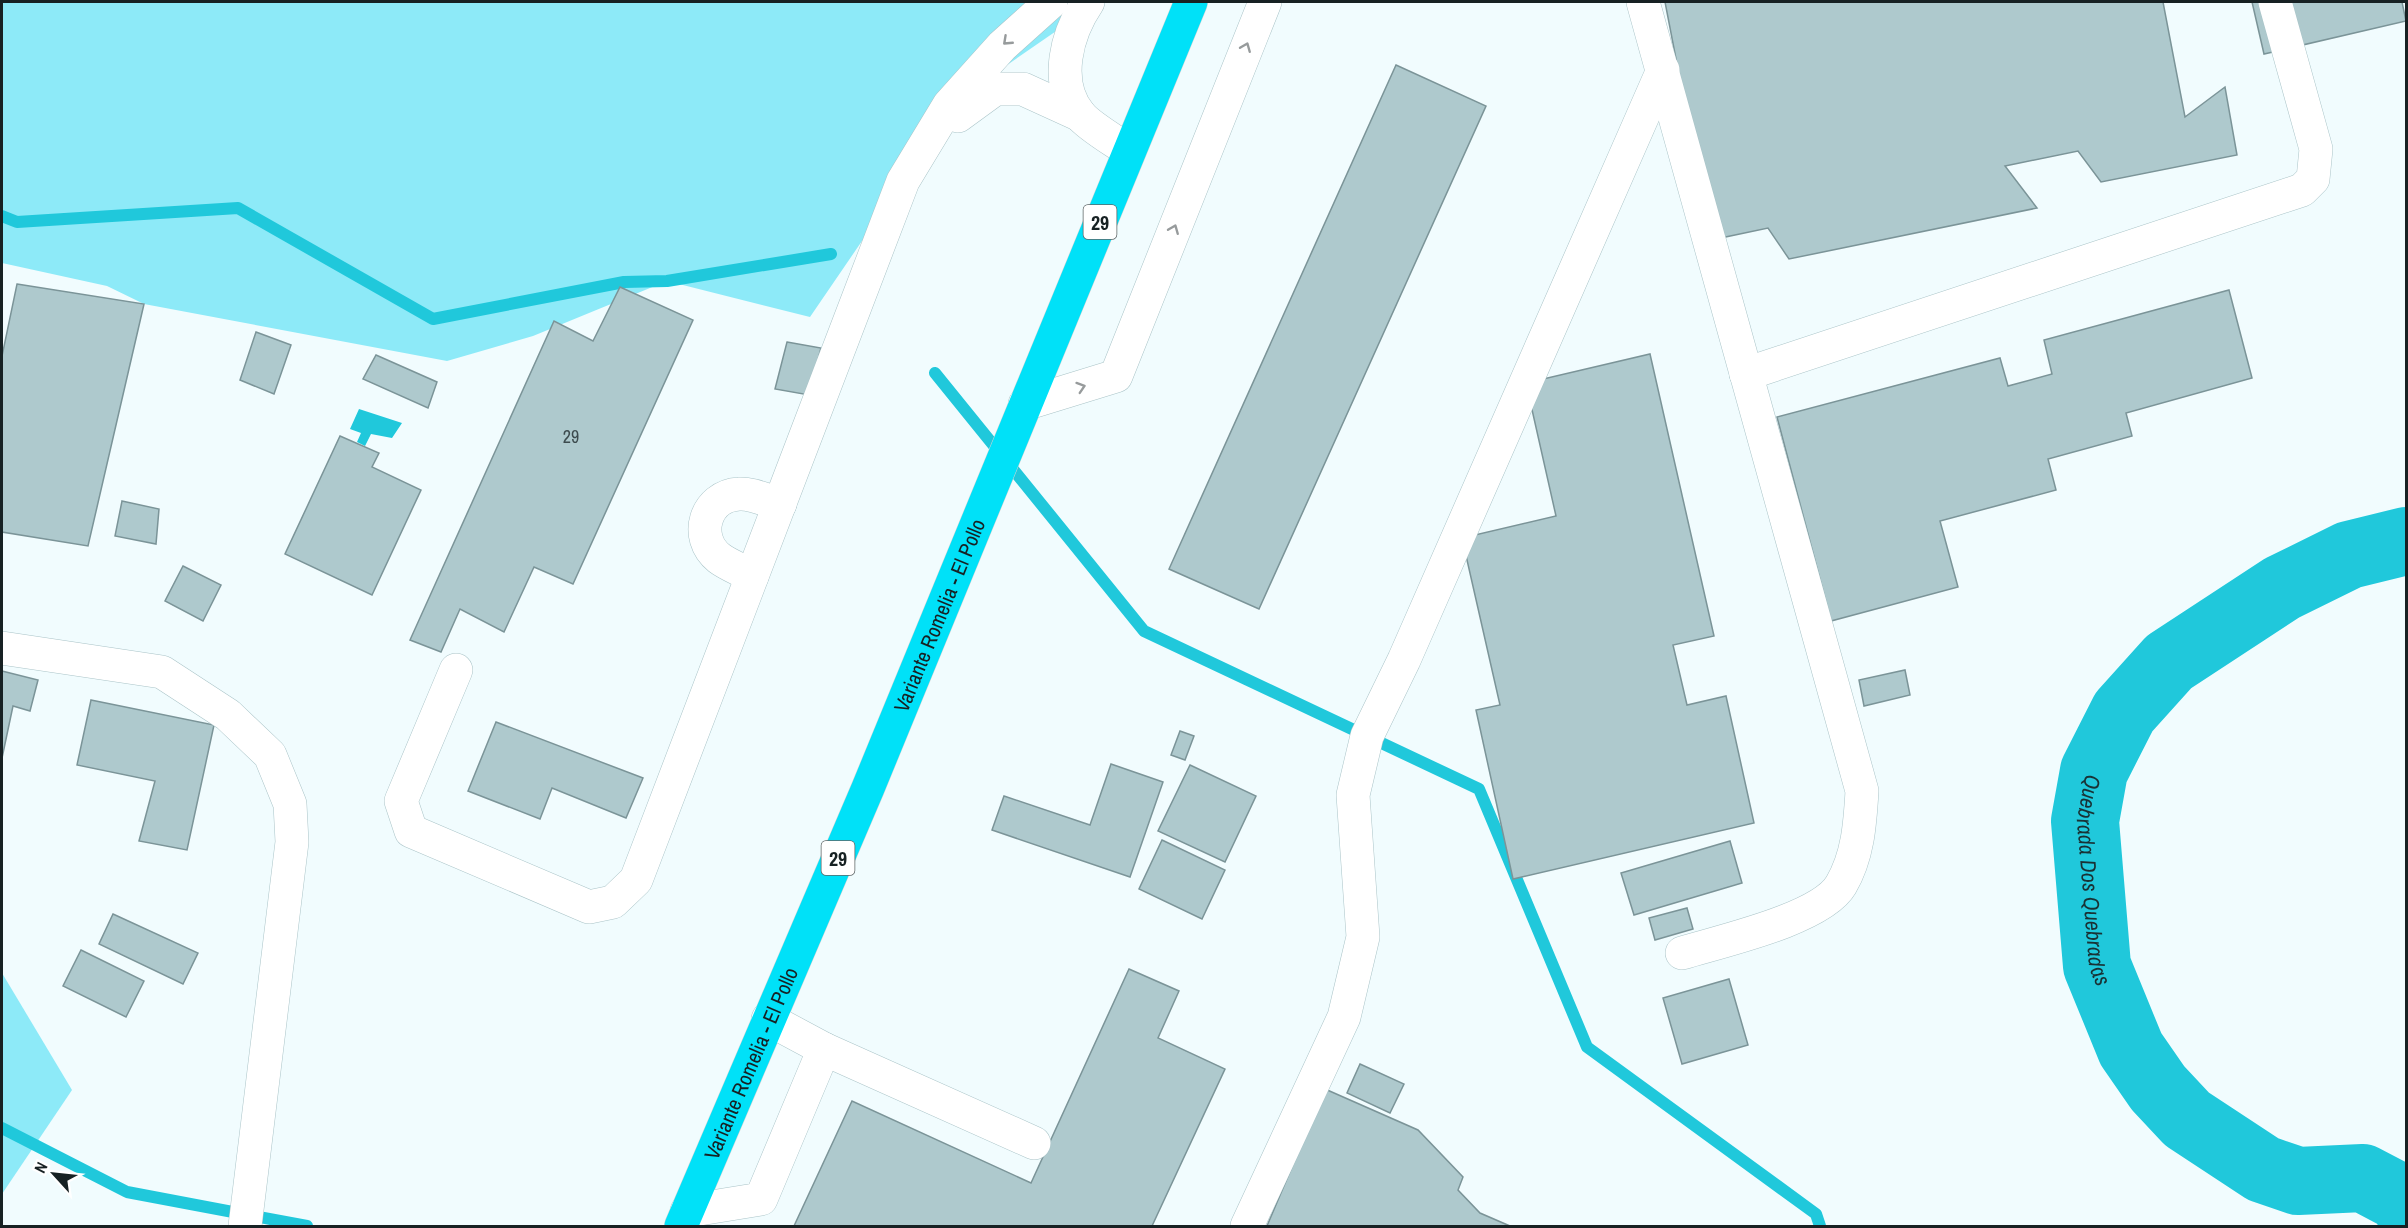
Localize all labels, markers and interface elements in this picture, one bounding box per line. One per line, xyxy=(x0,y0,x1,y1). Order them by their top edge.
one-way arrow xyxy=(1004,34,1014,45)
one-way arrow xyxy=(1239,43,1251,54)
road number: 29 xyxy=(1084,205,1116,239)
one-way arrow xyxy=(1167,224,1179,235)
one-way arrow xyxy=(1075,382,1086,394)
house number: 29 xyxy=(563,424,579,449)
street label: Variante Romelia - El Pollo xyxy=(886,514,992,716)
water label: Quebrada Dos Quebradas xyxy=(2070,772,2118,990)
road number: 29 xyxy=(822,841,854,875)
street label: Variante Romelia - El Pollo xyxy=(697,963,804,1164)
north arrow xyxy=(24,1144,84,1204)
text: N xyxy=(29,1158,53,1176)

